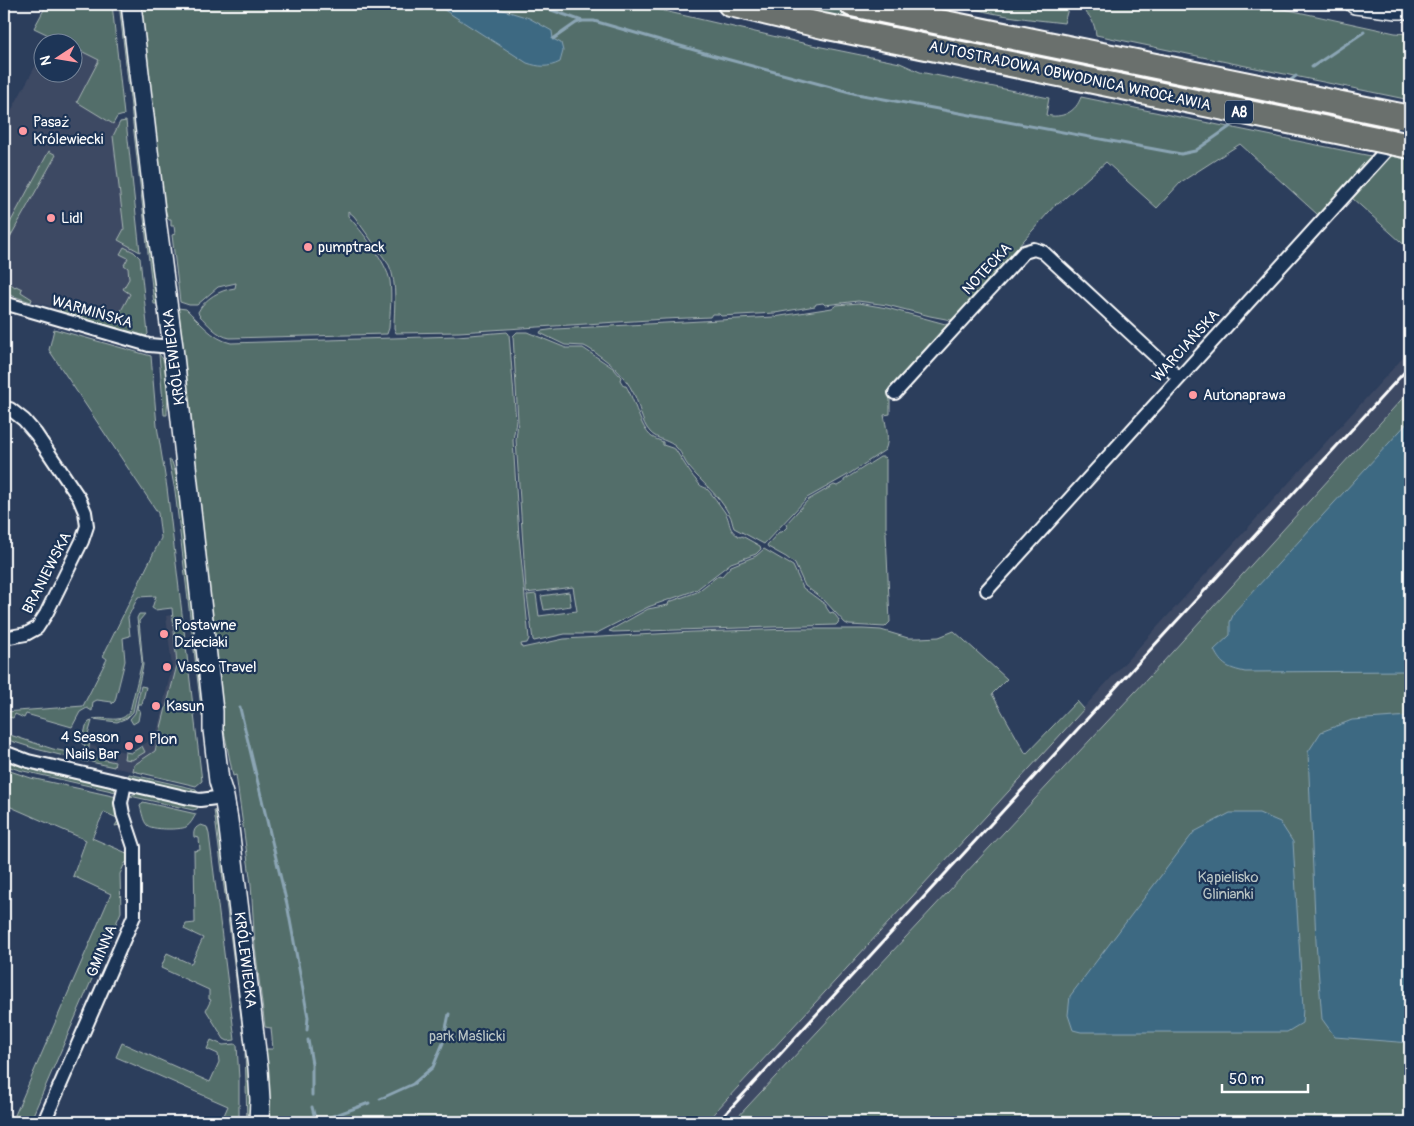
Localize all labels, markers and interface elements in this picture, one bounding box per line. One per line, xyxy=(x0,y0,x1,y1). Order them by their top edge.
north arrow xyxy=(32,32,82,82)
street label: AUTOSTRADOWA OBWODNICA WROCŁAWIA xyxy=(927,37,1213,115)
text: N xyxy=(36,54,55,67)
road number: A8 xyxy=(1225,100,1253,124)
place label: Pasaż Królewiecki xyxy=(33,113,104,149)
marker: Pasaż Królewiecki xyxy=(17,125,29,137)
place label: Lidl xyxy=(61,209,83,228)
marker: Lidl xyxy=(45,212,57,224)
place label: pumptrack xyxy=(318,238,386,257)
street label: NOTECKA xyxy=(958,239,1016,299)
marker: pumptrack xyxy=(302,241,314,253)
street label: WARMIŃSKA xyxy=(49,291,135,333)
street label: WARCIAŃSKA xyxy=(1148,305,1224,386)
street label: KRÓLEWIECKA xyxy=(159,307,189,406)
place label: Autonaprawa xyxy=(1203,386,1286,405)
marker: Autonaprawa xyxy=(1187,389,1199,401)
street label: BRANIEWSKA xyxy=(18,529,76,617)
place label: Postawne Dzieciaki xyxy=(174,616,237,652)
marker: Postawne Dzieciaki xyxy=(158,628,170,640)
place label: Vasco Travel xyxy=(177,658,257,677)
marker: Vasco Travel xyxy=(161,661,173,673)
place label: Kasun xyxy=(166,697,204,716)
marker: Kasun xyxy=(150,700,162,712)
place label: 4 Season Nails Bar xyxy=(61,728,120,764)
place label: Plon xyxy=(149,730,177,749)
marker: Plon xyxy=(133,733,145,745)
marker: 4 Season Nails Bar xyxy=(123,740,135,752)
park label: Kąpielisko Glinianki xyxy=(1197,868,1259,904)
street label: KRÓLEWIECKA xyxy=(230,911,260,1010)
street label: GMINNA xyxy=(83,922,122,980)
park label: park Maślicki xyxy=(429,1027,505,1046)
scale bar xyxy=(1222,1061,1308,1093)
text: 50 m xyxy=(1229,1070,1264,1089)

